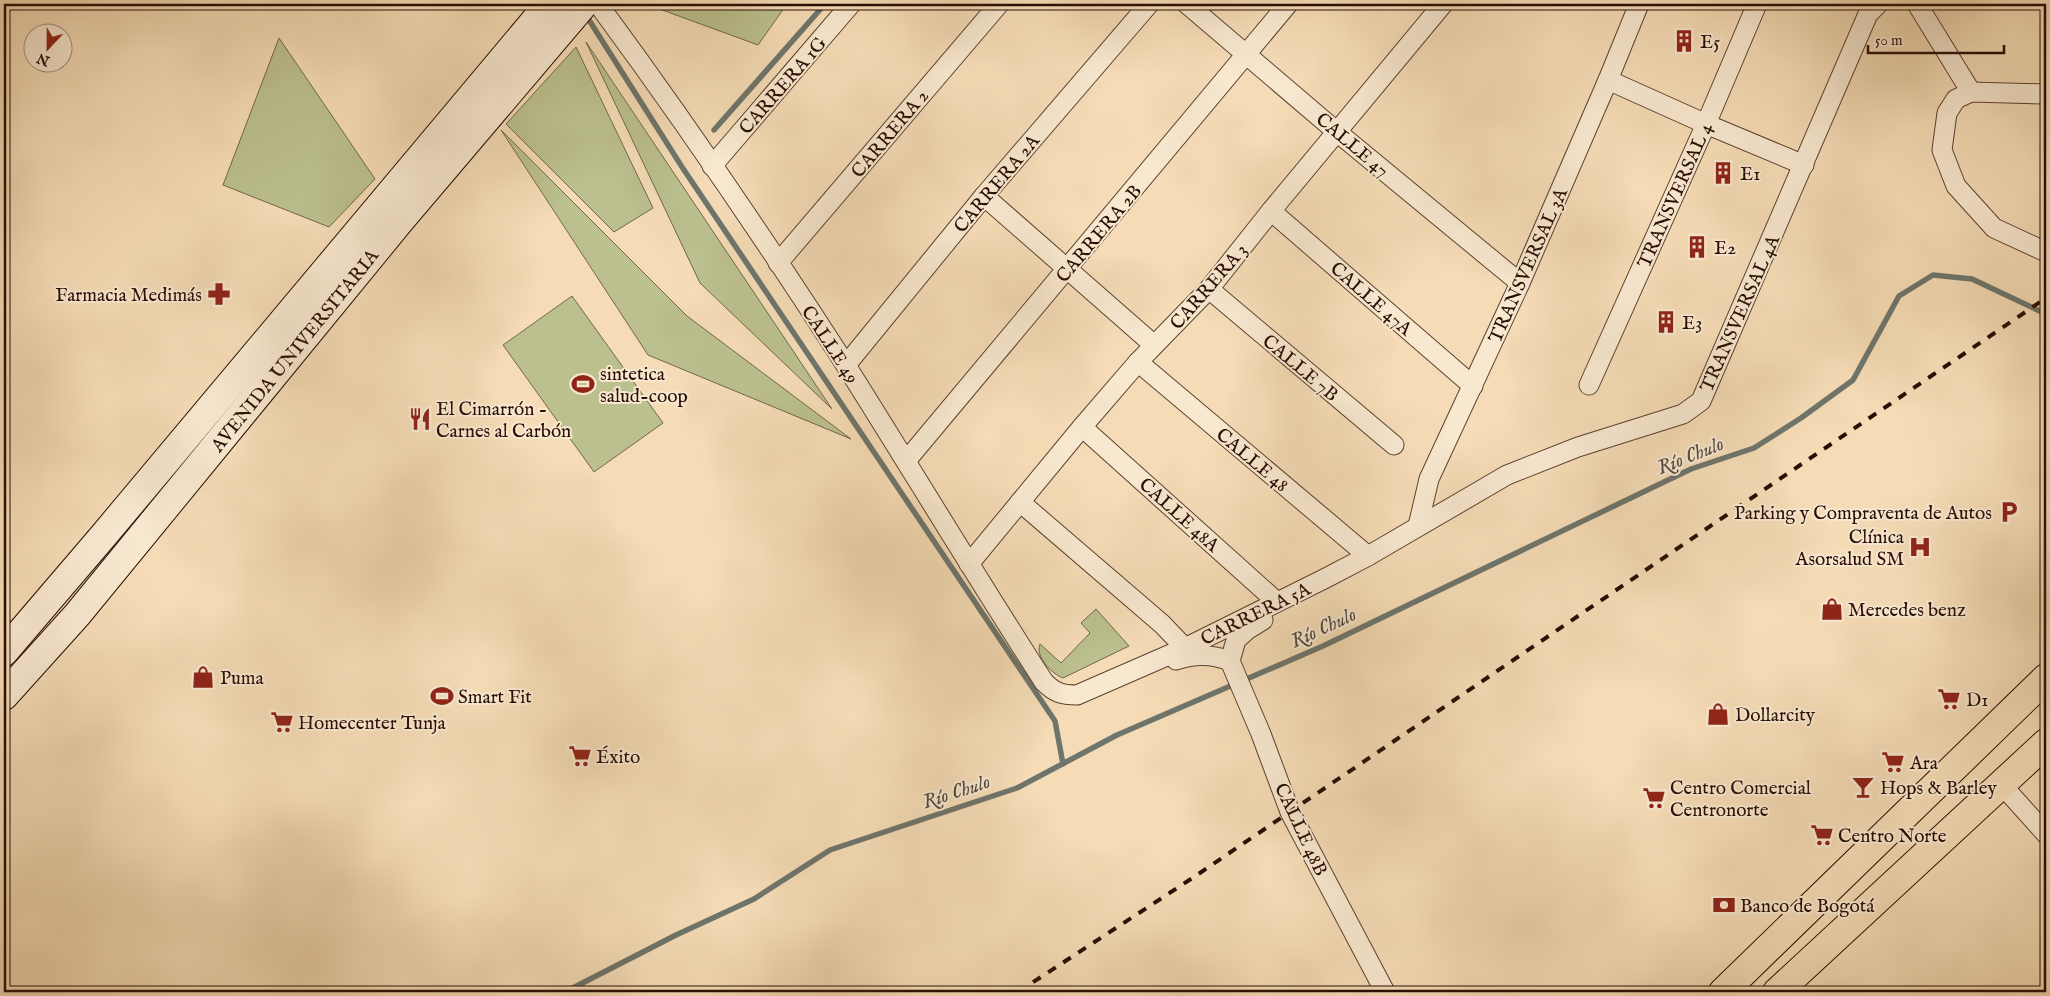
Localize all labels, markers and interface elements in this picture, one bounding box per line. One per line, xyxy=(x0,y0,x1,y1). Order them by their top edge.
north arrow xyxy=(22,22,72,72)
scale bar xyxy=(1868,22,2004,54)
building icon: E5 xyxy=(1671,28,1697,54)
place label: E5 xyxy=(1700,31,1720,55)
text: 50 m xyxy=(1875,31,1903,50)
street label: CARRERA 1G xyxy=(735,32,833,140)
text: N xyxy=(35,49,53,70)
street label: CARRERA 2 xyxy=(846,85,935,184)
street label: CALLE 47 xyxy=(1310,108,1393,183)
street label: TRANSVERSAL 4 xyxy=(1633,119,1719,272)
street label: CARRERA 2A xyxy=(949,129,1046,238)
building icon: E1 xyxy=(1710,160,1736,186)
place label: E1 xyxy=(1740,163,1760,187)
street label: CARRERA 2B xyxy=(1051,180,1148,288)
street label: TRANSVERSAL 3A xyxy=(1484,184,1574,347)
street label: TRANSVERSAL 4A xyxy=(1695,231,1787,396)
building icon: E2 xyxy=(1684,234,1710,260)
place label: E2 xyxy=(1714,237,1736,261)
street label: CARRERA 3 xyxy=(1165,239,1254,335)
street label: AVENIDA UNIVERSITARIA xyxy=(206,244,386,458)
street label: CALLE 47A xyxy=(1325,257,1418,342)
pharmacy icon: Farmacia Medimás xyxy=(206,281,232,307)
place label: Farmacia Medimás xyxy=(55,284,202,308)
street label: CALLE 49 xyxy=(795,302,863,389)
building icon: E3 xyxy=(1653,309,1679,335)
place label: E3 xyxy=(1682,312,1702,336)
street label: CALLE 7B xyxy=(1257,330,1343,407)
place label: sintetica salud-coop xyxy=(600,363,688,409)
sports icon: sintetica salud-coop xyxy=(570,371,596,397)
place label: El Cimarrón - Carnes al Carbón xyxy=(436,398,571,444)
restaurant icon: El Cimarrón - Carnes al Carbón xyxy=(407,406,433,432)
street label: CALLE 48 xyxy=(1211,423,1293,498)
water label: Río Chulo xyxy=(1653,432,1728,481)
street label: CALLE 48A xyxy=(1133,473,1225,559)
parking icon: Parking y Compraventa de Autos xyxy=(1996,499,2022,525)
place label: Parking y Compraventa de Autos xyxy=(1734,502,1992,526)
place label: Clínica Asorsalud SM xyxy=(1795,526,1905,572)
hospital icon: Clínica Asorsalud SM xyxy=(1907,534,1933,560)
street label: CARRERA 5A xyxy=(1197,577,1316,652)
shop icon: Mercedes benz xyxy=(1819,596,1845,622)
place label: Mercedes benz xyxy=(1848,599,1966,623)
water label: Río Chulo xyxy=(1287,602,1361,654)
shop icon: Puma xyxy=(190,664,216,690)
place label: Puma xyxy=(220,667,265,691)
sports icon: Smart Fit xyxy=(429,683,455,709)
place label: Smart Fit xyxy=(458,686,532,710)
supermarket icon: D1 xyxy=(1936,686,1962,712)
place label: D1 xyxy=(1966,689,1988,713)
shop icon: Dollarcity xyxy=(1705,701,1731,727)
place label: Dollarcity xyxy=(1735,704,1816,728)
supermarket icon: Homecenter Tunja xyxy=(269,709,295,735)
place label: Homecenter Tunja xyxy=(298,712,446,736)
supermarket icon: Éxito xyxy=(567,743,593,769)
place label: Éxito xyxy=(596,745,640,770)
supermarket icon: Ara xyxy=(1880,749,1906,775)
place label: Ara xyxy=(1909,752,1939,776)
water label: Río Chulo xyxy=(919,770,994,815)
bar icon: Hops & Barley xyxy=(1850,774,1876,800)
place label: Centro Comercial Centronorte xyxy=(1670,777,1812,823)
place label: Hops & Barley xyxy=(1880,777,1997,801)
street label: CALLE 48B xyxy=(1268,779,1332,880)
supermarket icon: Centro Comercial Centronorte xyxy=(1641,785,1667,811)
supermarket icon: Centro Norte xyxy=(1809,822,1835,848)
place label: Centro Norte xyxy=(1838,825,1947,849)
bank icon: Banco de Bogotá xyxy=(1711,892,1737,918)
place label: Banco de Bogotá xyxy=(1740,895,1875,919)

